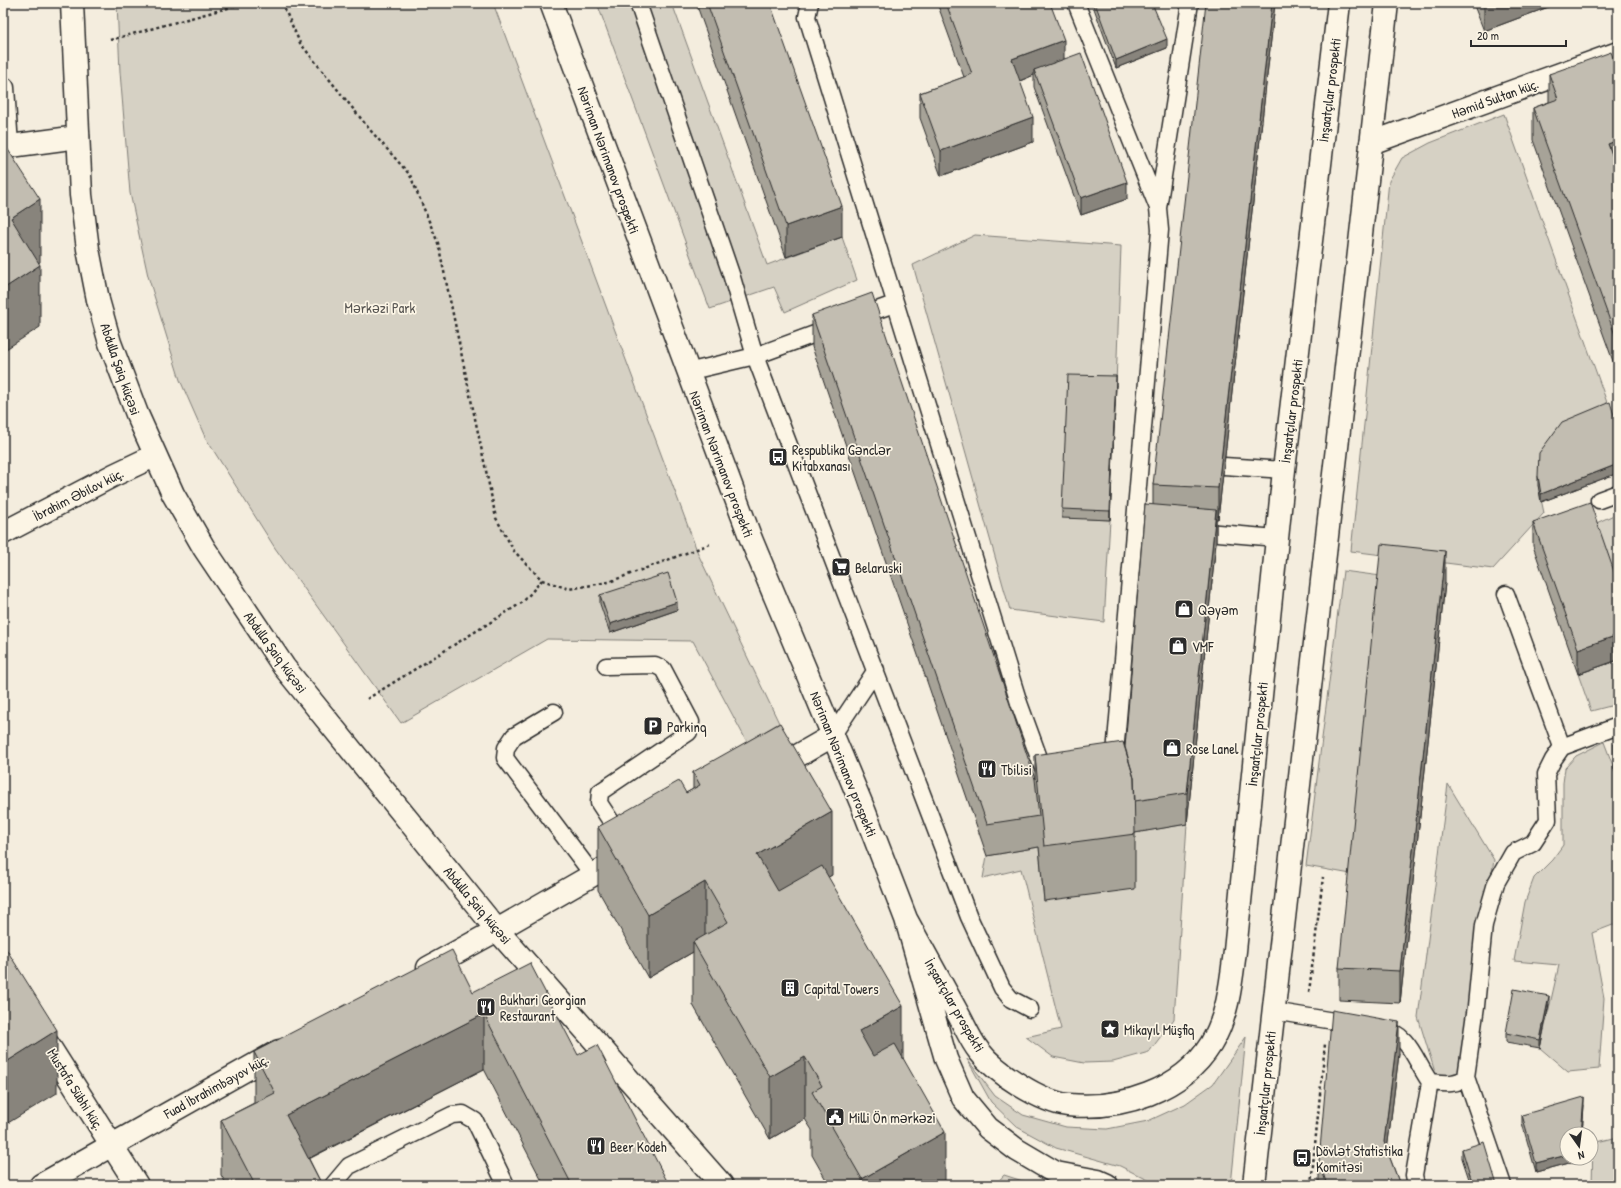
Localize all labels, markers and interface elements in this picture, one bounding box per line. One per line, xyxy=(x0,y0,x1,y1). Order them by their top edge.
scale bar xyxy=(1471,22,1566,48)
text: 20 m xyxy=(1477,27,1499,44)
street label: İnşaatçılar prospekti xyxy=(1313,37,1346,143)
street label: Həmid Sultan küç. xyxy=(1449,73,1541,123)
street label: Nəriman Nərimanov prospekti xyxy=(573,84,645,237)
park label: Mərkəzi Park xyxy=(345,298,416,317)
street label: Abdulla Şaiq küçəsi xyxy=(95,320,146,418)
street label: İnşaatçılar prospekti xyxy=(1275,358,1308,464)
street label: Nəriman Nərimanov prospekti xyxy=(684,388,759,540)
place label: Respublika Gənclər Kitabxanası xyxy=(792,440,892,475)
bus stop icon: Respublika Gənclər Kitabxanası xyxy=(767,446,789,468)
street label: İbrahim Əbilov küç. xyxy=(30,463,126,525)
supermarket icon: Belaruski xyxy=(830,556,852,578)
place label: Belaruski xyxy=(855,558,902,577)
shop icon: Qəyəm xyxy=(1173,598,1195,620)
place label: Qəyəm xyxy=(1198,600,1238,620)
street label: Abdulla Şaiq küçəsi xyxy=(239,607,312,697)
shop icon: VMF xyxy=(1167,635,1189,657)
place label: VMF xyxy=(1192,637,1214,656)
street label: İnşaatçılar prospekti xyxy=(1242,681,1273,787)
street label: Nəriman Nərimanov prospekti xyxy=(805,688,882,840)
parking icon: Parkinq xyxy=(642,715,664,737)
place label: Parkinq xyxy=(667,717,707,737)
shop icon: Rose Lanel xyxy=(1161,737,1183,759)
place label: Rose Lanel xyxy=(1186,739,1239,758)
restaurant icon: Tbilisi xyxy=(976,758,998,780)
place label: Tbilisi xyxy=(1001,760,1032,779)
street label: Abdulla Şaiq küçəsi xyxy=(439,862,516,949)
street label: İnşaatçılar prospekti xyxy=(920,955,989,1056)
building icon: Capital Towers xyxy=(779,977,801,999)
place label: Capital Towers xyxy=(804,979,879,999)
place label: Bukhari Georgian Restaurant xyxy=(500,990,586,1025)
restaurant icon: Bukhari Georgian Restaurant xyxy=(475,996,497,1018)
place icon: Mikayıl Müşfiq xyxy=(1099,1018,1121,1040)
place label: Mikayıl Müşfiq xyxy=(1124,1020,1195,1040)
street label: İnşaatçılar prospekti xyxy=(1250,1030,1281,1136)
street label: Mustafa Sübhi küç. xyxy=(43,1044,109,1134)
street label: Fuad İbrahimbəyov küç. xyxy=(159,1049,272,1124)
public building icon: Milli Ön mərkəzi xyxy=(824,1106,846,1128)
place label: Milli Ön mərkəzi xyxy=(849,1108,936,1127)
north arrow xyxy=(1559,1126,1599,1166)
restaurant icon: Beer Kodeh xyxy=(585,1135,607,1157)
place label: Beer Kodeh xyxy=(610,1137,667,1156)
place label: Dövlət Statistika Komitəsi xyxy=(1316,1141,1403,1176)
bus stop icon: Dövlət Statistika Komitəsi xyxy=(1291,1147,1313,1169)
text: N xyxy=(1577,1148,1586,1163)

